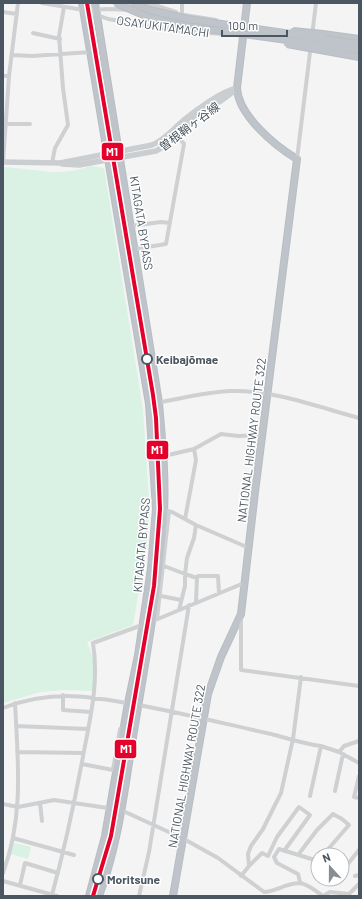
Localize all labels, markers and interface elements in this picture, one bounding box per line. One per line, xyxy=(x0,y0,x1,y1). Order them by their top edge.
scale bar xyxy=(222,12,287,38)
street label: OSAYUKITAMACHI xyxy=(116,13,210,39)
text: 100 m xyxy=(228,18,258,32)
street label: 曽根鞘ヶ谷線 xyxy=(156,99,222,153)
line badge: M1 xyxy=(101,142,124,161)
text: M1 xyxy=(106,145,118,158)
street label: KITAGATA BYPASS xyxy=(128,175,156,271)
place label: Keibajōmae xyxy=(156,352,219,366)
marker: Keibajōmae xyxy=(141,353,153,365)
street label: NATIONAL HIGHWAY ROUTE 322 xyxy=(234,357,268,523)
line badge: M1 xyxy=(146,440,169,460)
text: M1 xyxy=(151,443,163,456)
street label: KITAGATA BYPASS xyxy=(130,497,152,593)
street label: NATIONAL HIGHWAY ROUTE 322 xyxy=(165,683,207,849)
line badge: M1 xyxy=(114,739,137,759)
text: M1 xyxy=(120,742,132,755)
north arrow xyxy=(310,847,350,887)
text: N xyxy=(320,850,332,865)
place label: Moritsune xyxy=(107,872,161,886)
marker: Moritsune xyxy=(92,873,104,885)

